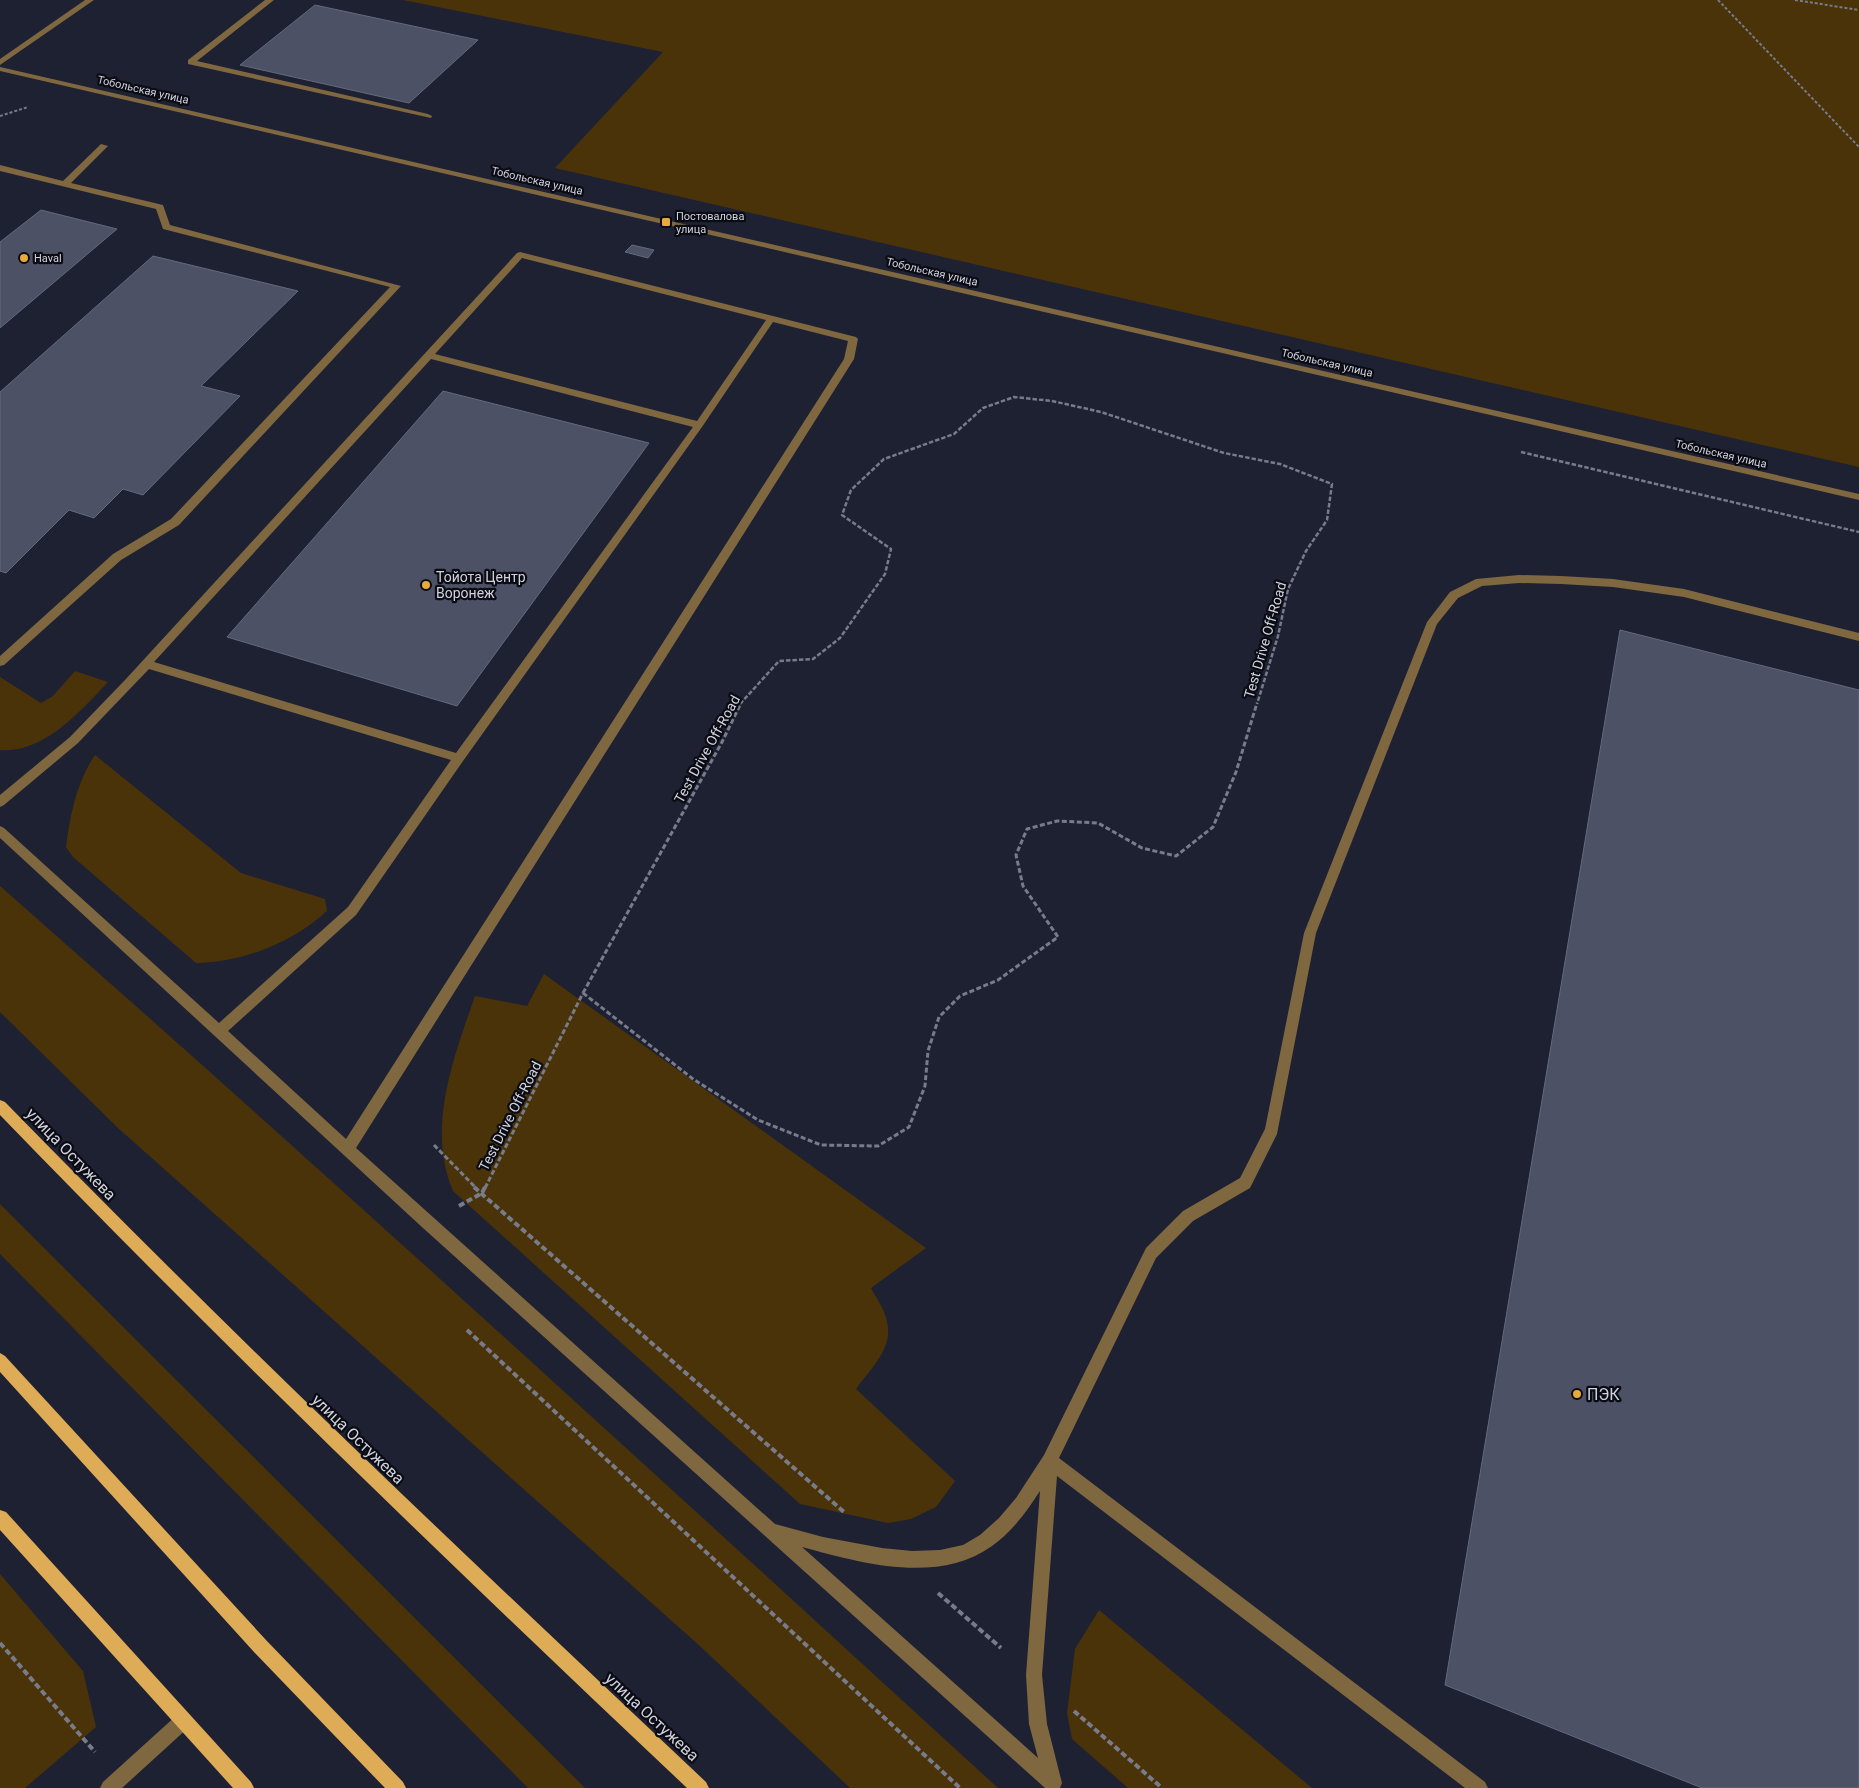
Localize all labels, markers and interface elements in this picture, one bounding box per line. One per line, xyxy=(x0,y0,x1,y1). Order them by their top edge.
street label: Тобольская улица xyxy=(96,73,190,107)
street label: Тобольская улица xyxy=(490,164,584,198)
place label: Постовалова улица xyxy=(676,210,744,236)
marker: Постовалова улица xyxy=(660,216,672,228)
marker: Haval xyxy=(18,252,30,264)
place label: Haval xyxy=(34,252,62,265)
street label: Тобольская улица xyxy=(885,255,979,289)
street label: Тобольская улица xyxy=(1280,346,1374,380)
street label: Тобольская улица xyxy=(1674,437,1768,471)
place label: Тойота Центр Воронеж xyxy=(436,569,526,601)
marker: Тойота Центр Воронеж xyxy=(420,579,432,591)
street label: Test Drive Off-Road xyxy=(1241,580,1289,700)
street label: Test Drive Off-Road xyxy=(671,692,743,806)
street label: Test Drive Off-Road xyxy=(475,1059,545,1173)
street label: улица Остужева xyxy=(22,1104,120,1204)
place label: ПЭК xyxy=(1587,1385,1620,1404)
marker: ПЭК xyxy=(1571,1388,1583,1400)
street label: улица Остужева xyxy=(308,1390,408,1488)
street label: улица Остужева xyxy=(601,1669,703,1765)

